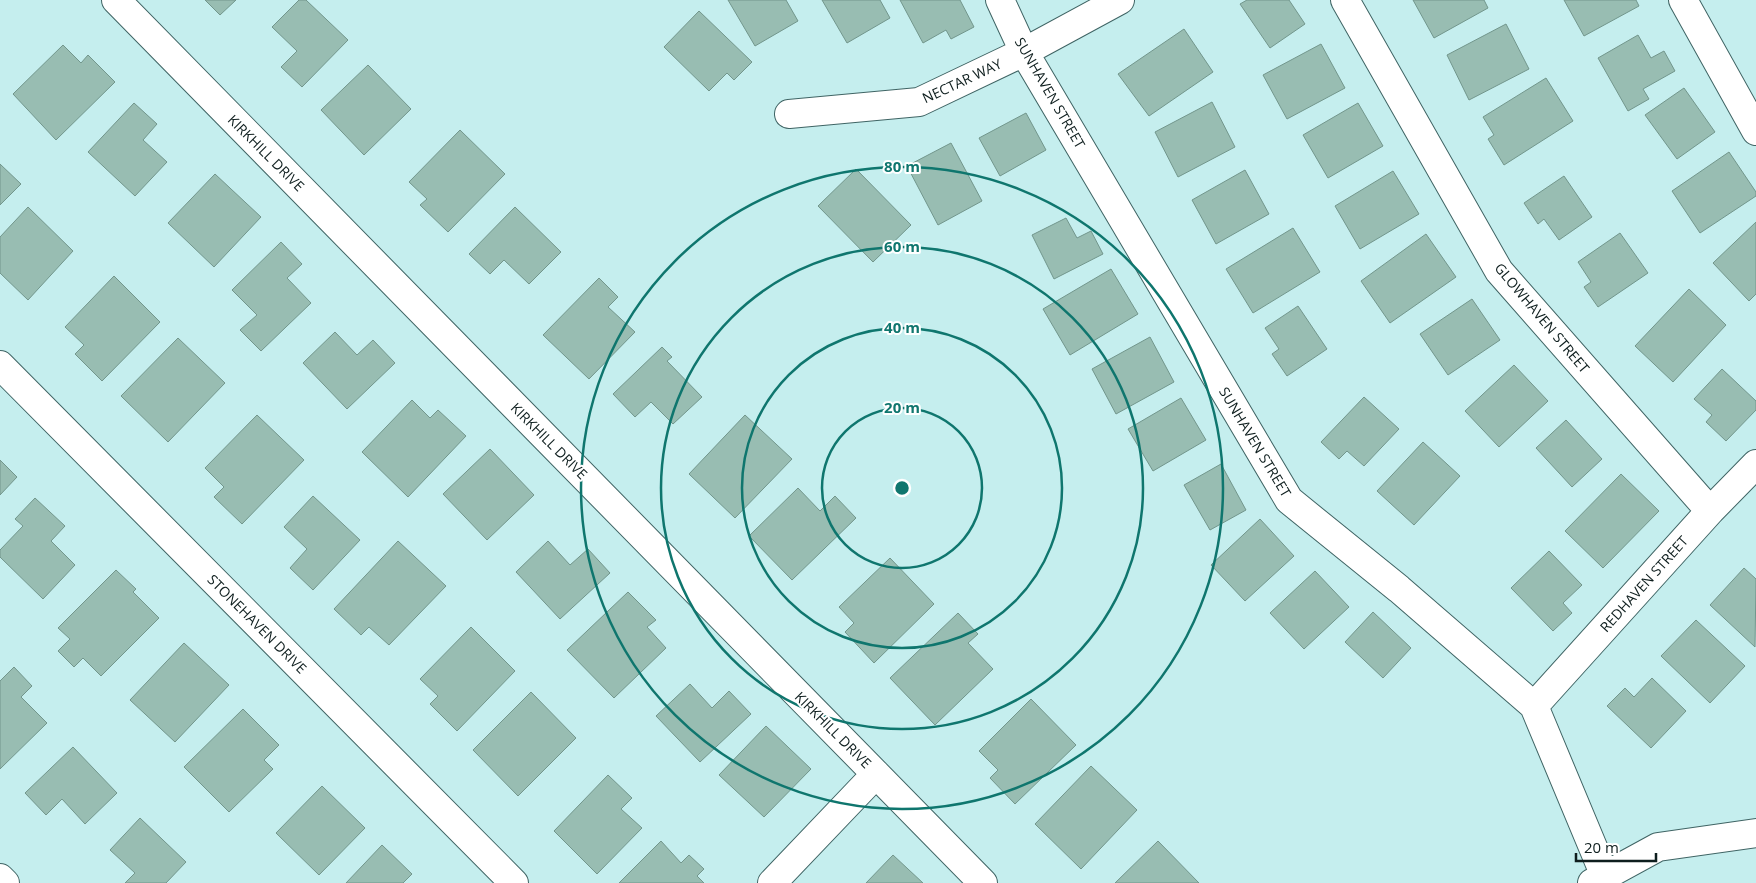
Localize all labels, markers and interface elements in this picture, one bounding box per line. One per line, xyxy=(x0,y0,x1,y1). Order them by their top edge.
street label: SUNHAVEN STREET xyxy=(1011,34,1090,152)
street label: NECTAR WAY xyxy=(919,54,1005,107)
street label: KIRKHILL DRIVE xyxy=(224,110,309,195)
text: 80 m xyxy=(884,156,920,176)
text: 60 m xyxy=(884,236,920,256)
street label: GLOWHAVEN STREET xyxy=(1491,259,1594,377)
text: 40 m xyxy=(884,317,920,337)
street label: SUNHAVEN STREET xyxy=(1215,383,1296,501)
text: 20 m xyxy=(884,397,920,417)
street label: KIRKHILL DRIVE xyxy=(507,398,592,483)
centre of rings xyxy=(893,479,911,497)
street label: REDHAVEN STREET xyxy=(1595,531,1692,636)
street label: STONEHAVEN DRIVE xyxy=(204,570,311,677)
street label: KIRKHILL DRIVE xyxy=(791,687,876,772)
scale bar xyxy=(1576,830,1656,862)
text: 20 m xyxy=(1584,837,1619,857)

